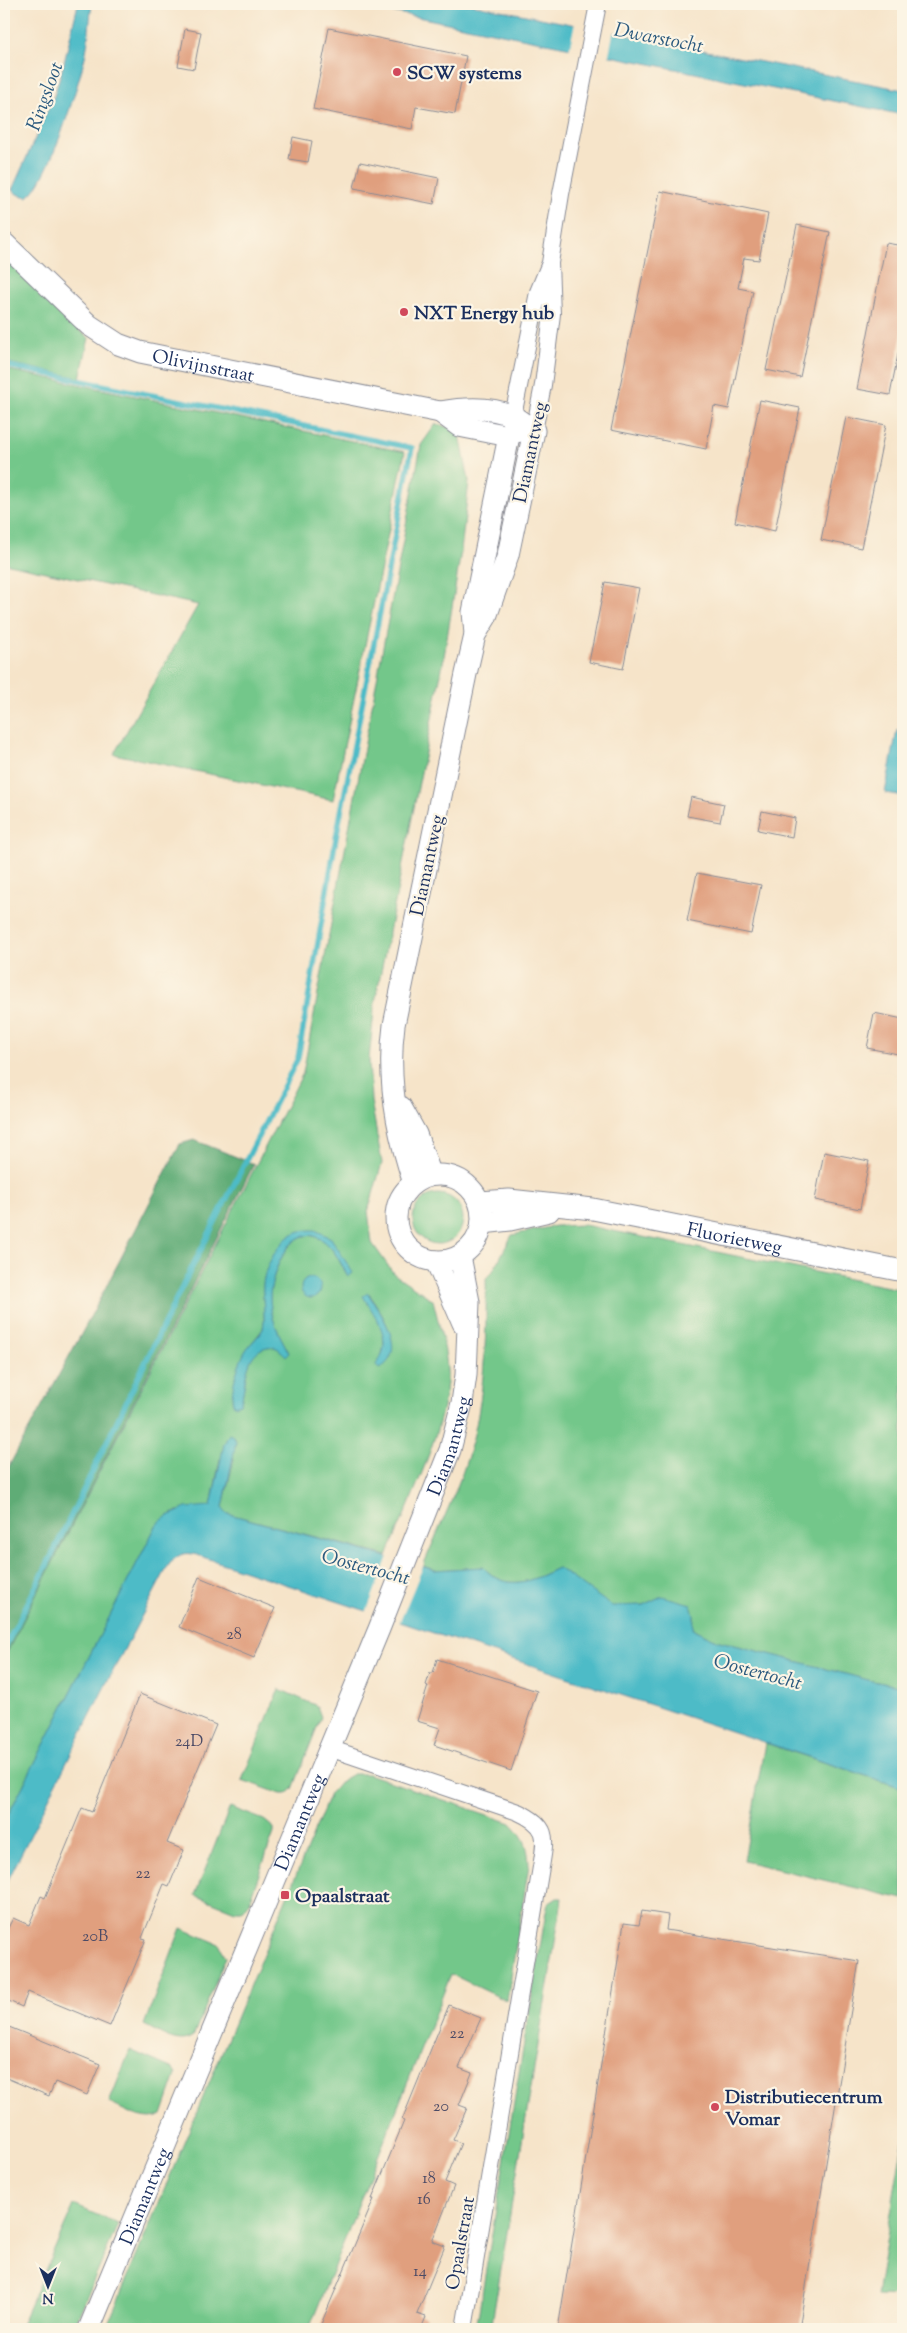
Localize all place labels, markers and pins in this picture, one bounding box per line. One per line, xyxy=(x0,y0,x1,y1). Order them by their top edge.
place label: SCW systems xyxy=(407,61,522,88)
marker: SCW systems xyxy=(391,66,403,78)
place label: NXT Energy hub xyxy=(414,301,555,328)
marker: NXT Energy hub xyxy=(398,306,410,318)
place label: Opaalstraat xyxy=(295,1884,390,1911)
marker: Opaalstraat xyxy=(279,1889,291,1901)
place label: Distributiecentrum Vomar xyxy=(725,2085,883,2134)
marker: Distributiecentrum Vomar xyxy=(709,2101,721,2113)

